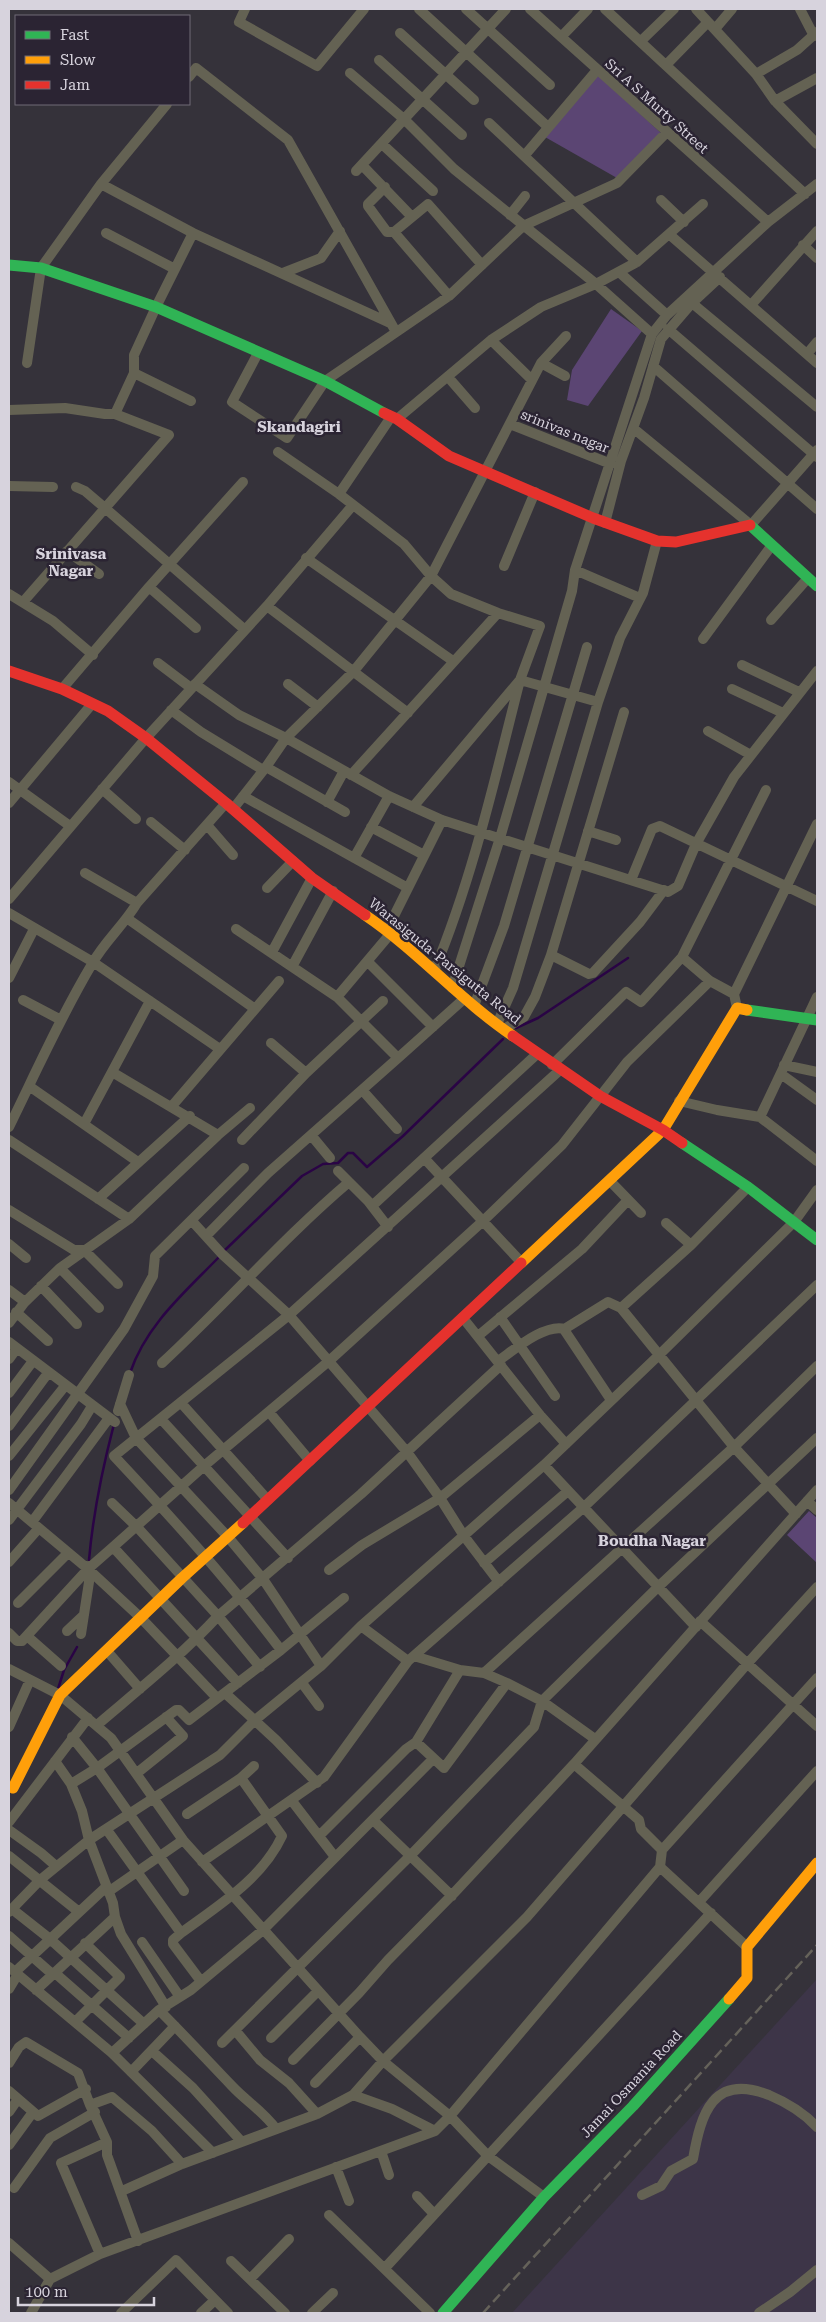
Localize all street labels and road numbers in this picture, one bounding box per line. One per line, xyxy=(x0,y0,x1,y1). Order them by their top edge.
street label: Sri A S Murty Street xyxy=(602,55,712,157)
street label: srinivas nagar xyxy=(519,406,612,456)
street label: Warasiguda-Parsigutta Road xyxy=(366,895,524,1027)
street label: Jamai Osmania Road xyxy=(577,2027,685,2141)

